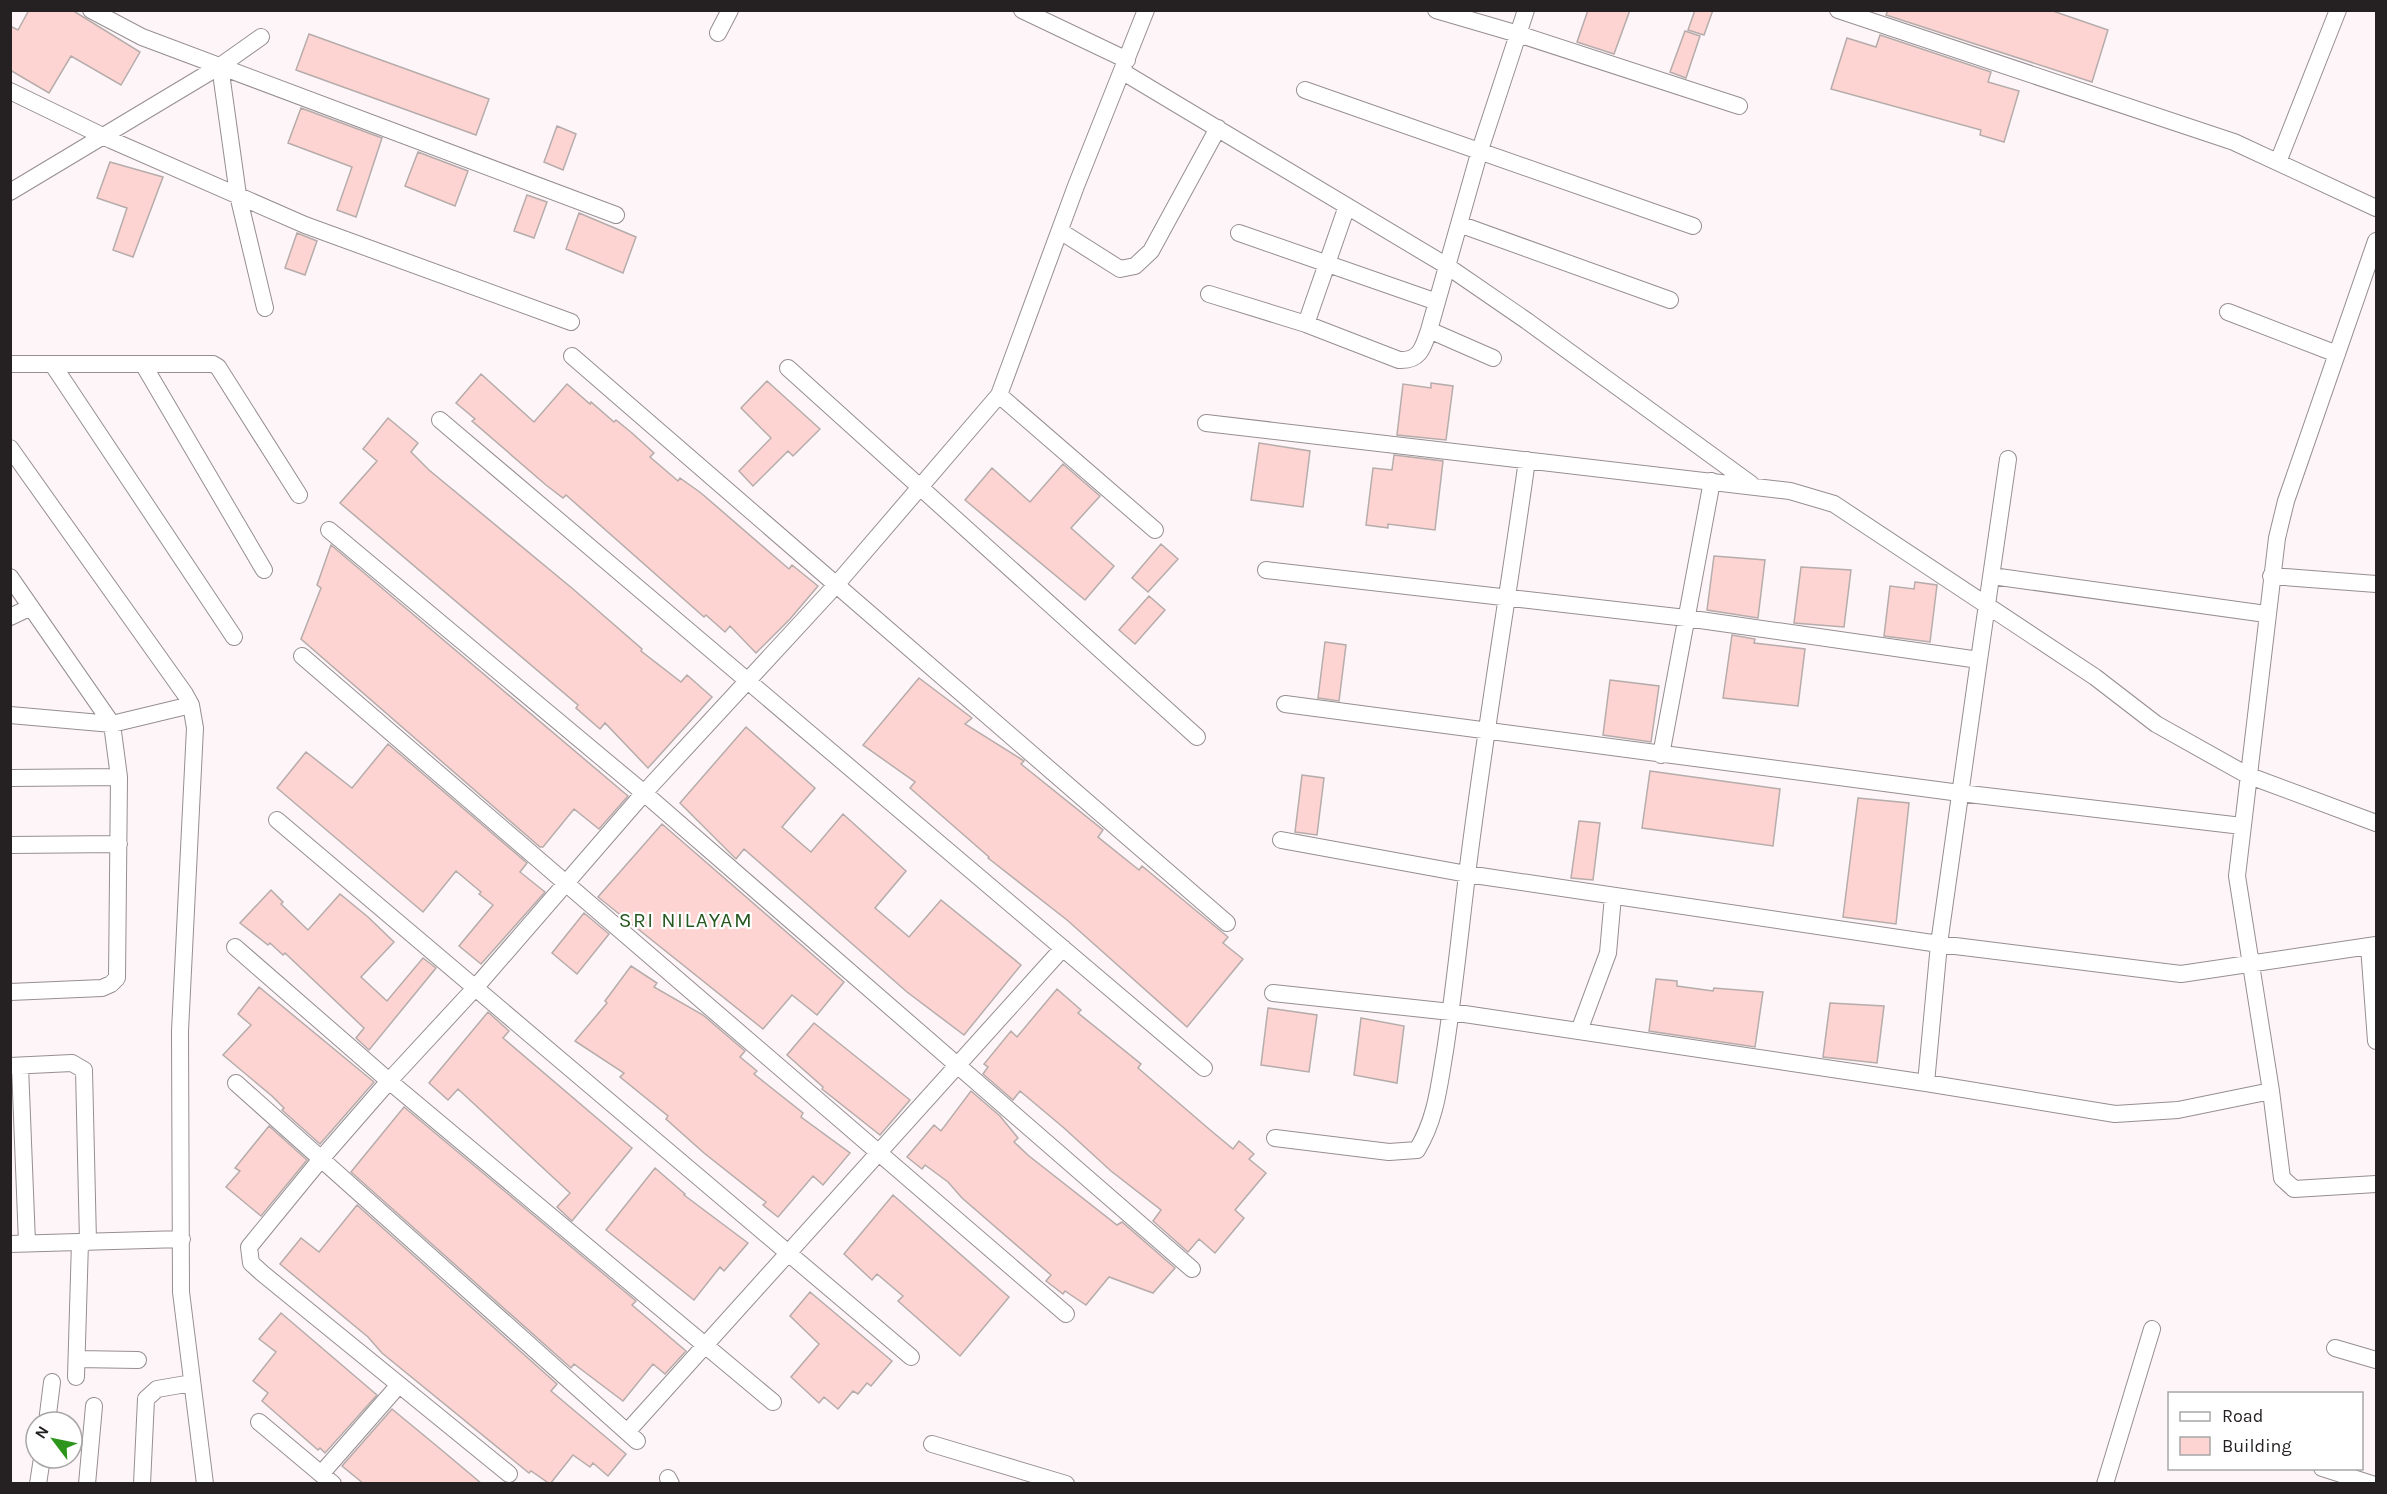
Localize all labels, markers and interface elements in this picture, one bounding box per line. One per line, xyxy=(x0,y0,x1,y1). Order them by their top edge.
district label: SRI NILAYAM xyxy=(619,908,753,932)
legend xyxy=(2168,1392,2363,1470)
text: Road xyxy=(2222,1405,2263,1427)
north arrow xyxy=(24,1410,84,1470)
text: N xyxy=(31,1422,53,1442)
text: Building xyxy=(2222,1435,2292,1457)

